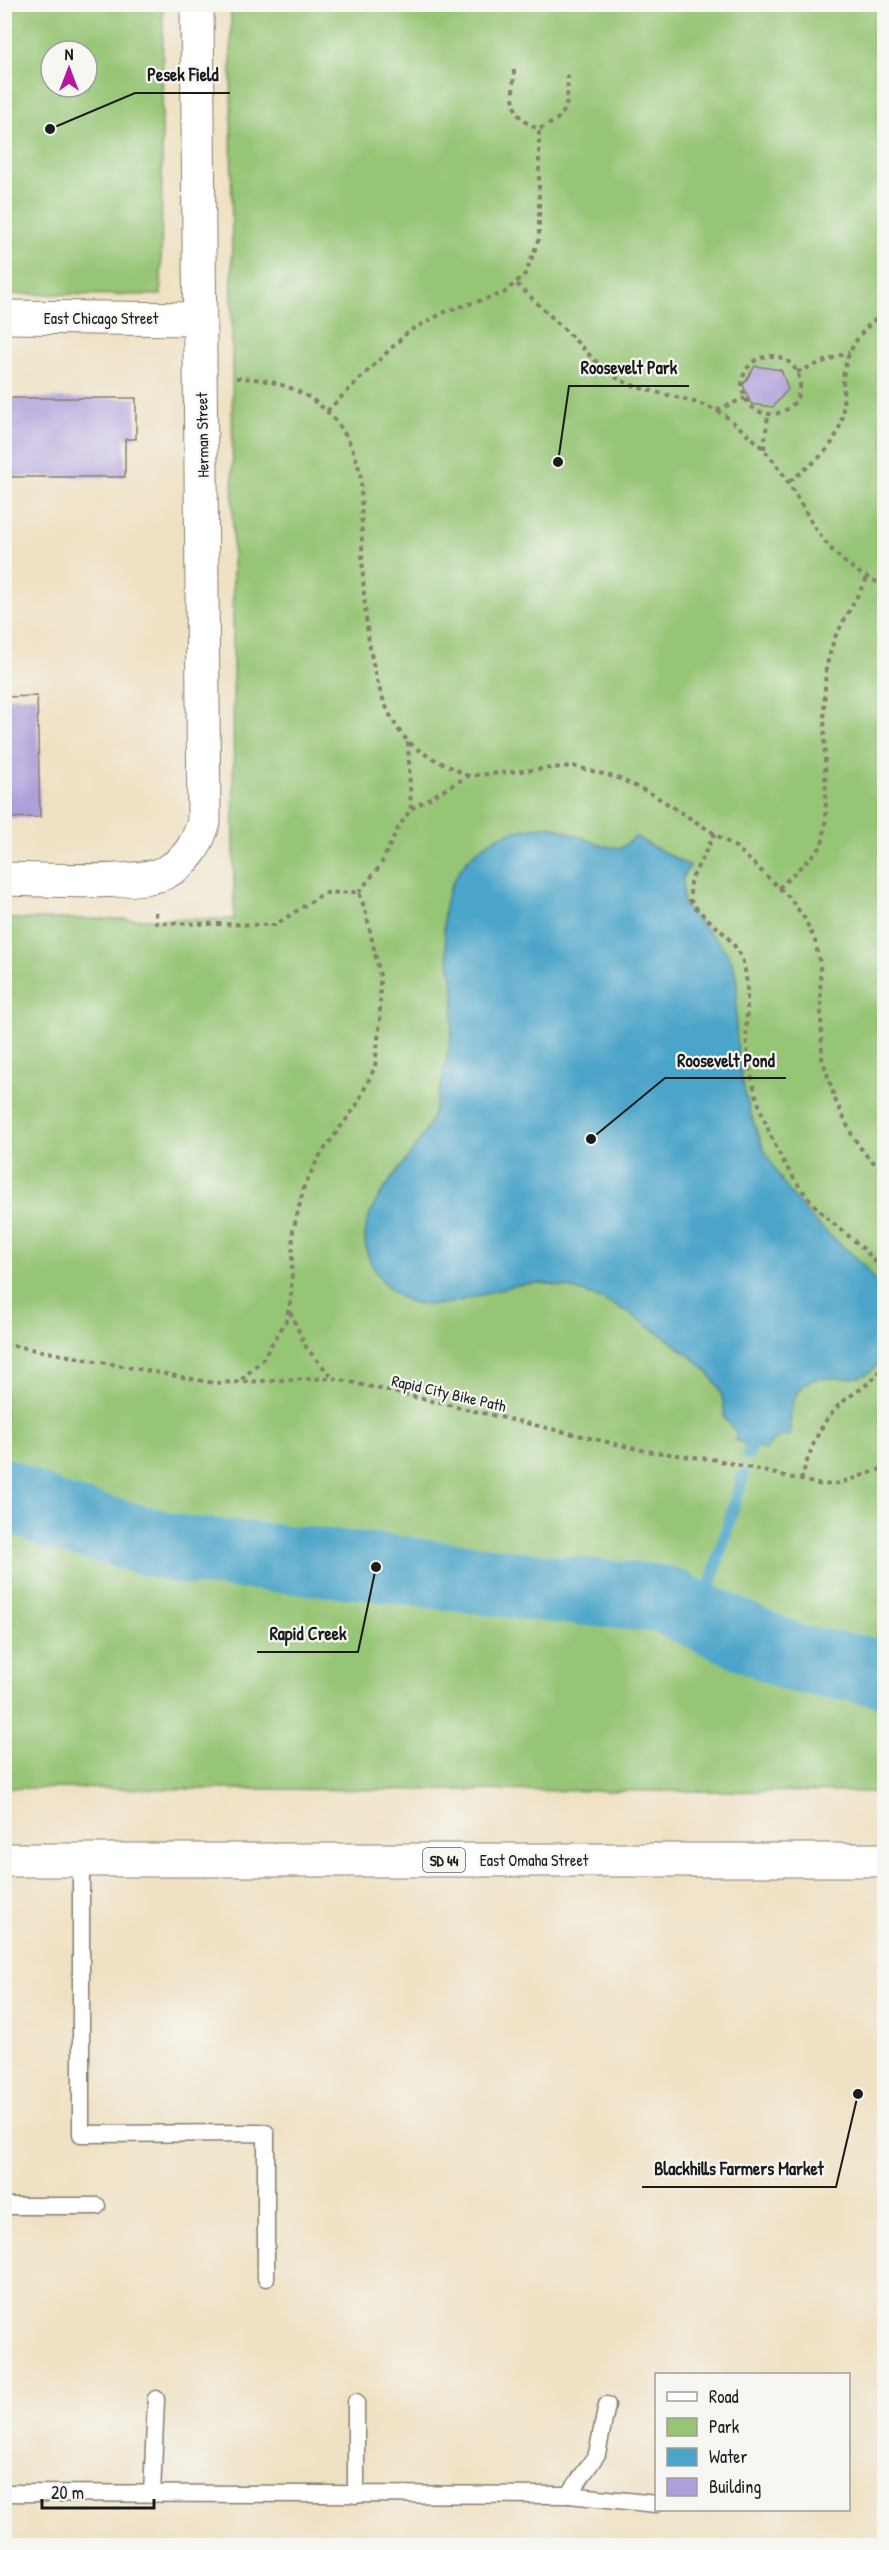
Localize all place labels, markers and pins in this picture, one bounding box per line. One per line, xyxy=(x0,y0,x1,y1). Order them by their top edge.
callout: Pesek Field xyxy=(135,57,230,93)
callout: Roosevelt Park xyxy=(569,350,689,386)
callout: Roosevelt Pond xyxy=(665,1042,786,1078)
callout: Rapid Creek xyxy=(257,1616,358,1652)
callout: Blackhills Farmers Market xyxy=(642,2151,836,2187)

